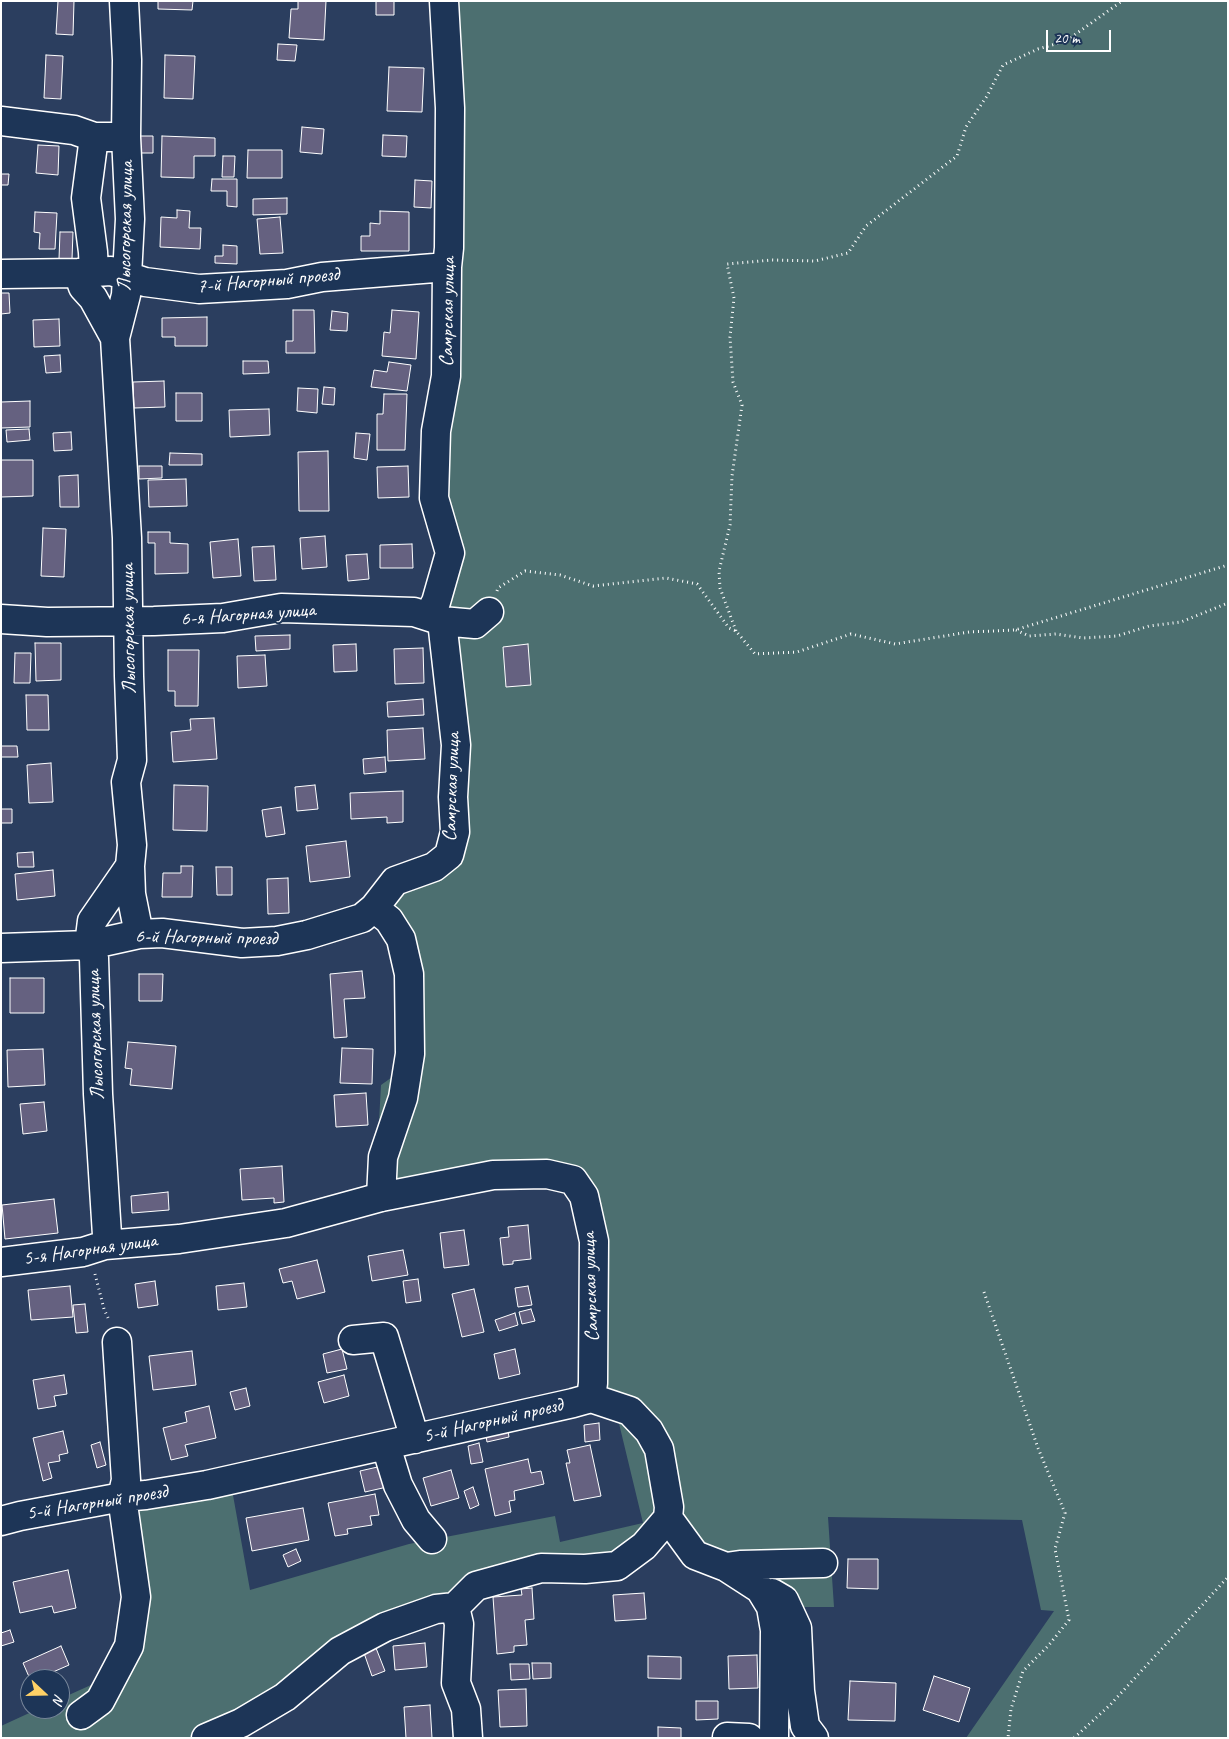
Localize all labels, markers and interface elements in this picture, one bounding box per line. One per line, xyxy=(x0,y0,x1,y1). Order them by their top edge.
scale bar xyxy=(1049,20,1114,52)
text: 20 m xyxy=(1054,29,1080,48)
street label: Лысогорская улица xyxy=(113,161,139,291)
street label: Самрская улица xyxy=(435,257,461,367)
street label: 7-й Нагорный проезд xyxy=(196,263,340,299)
street label: Лысогорская улица xyxy=(116,564,142,694)
street label: 6-я Нагорная улица xyxy=(180,598,316,632)
street label: Самрская улица xyxy=(438,732,466,842)
street label: 6-й Нагорный проезд xyxy=(135,925,277,951)
street label: Лысогорская улица xyxy=(82,970,110,1100)
street label: 5-я Нагорная улица xyxy=(22,1229,158,1271)
street label: Самрская улица xyxy=(577,1232,605,1342)
street label: 5-й Нагорный проезд xyxy=(421,1393,565,1449)
street label: 5-й Нагорный проезд xyxy=(25,1480,169,1526)
north arrow xyxy=(20,1669,70,1719)
text: N xyxy=(49,1692,68,1706)

